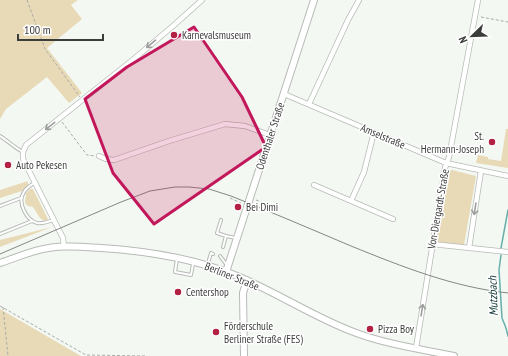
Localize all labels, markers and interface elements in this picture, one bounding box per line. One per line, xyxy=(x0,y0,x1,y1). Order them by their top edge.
scale bar xyxy=(18,16,103,42)
north arrow xyxy=(452,16,492,56)
text: 100 m xyxy=(24,22,51,37)
place label: Karnevalsmuseum xyxy=(182,28,251,42)
marker: Karnevalsmuseum xyxy=(169,30,179,40)
text: N xyxy=(455,34,470,45)
one-way arrow xyxy=(146,40,157,49)
street label: Odenthaler Straße xyxy=(253,100,288,171)
street label: Amselstraße xyxy=(359,120,408,152)
one-way arrow xyxy=(45,122,56,130)
place label: St. Hermann-Joseph xyxy=(421,129,484,156)
marker: St. Hermann-Joseph xyxy=(487,137,497,147)
place label: Auto Pekesen xyxy=(16,158,67,172)
marker: Auto Pekesen xyxy=(3,160,13,170)
street label: Von-Diergardt-Straße xyxy=(424,167,452,251)
place label: Bei Dimi xyxy=(246,200,278,214)
marker: Bei Dimi xyxy=(233,202,243,212)
one-way arrow xyxy=(471,203,479,216)
street label: Berliner Straße xyxy=(203,259,262,293)
water label: Mutzbach xyxy=(484,275,501,316)
place label: Centershop xyxy=(186,285,229,299)
marker: Centershop xyxy=(173,287,183,297)
one-way arrow xyxy=(419,304,427,317)
place label: Förderschule Berliner Straße (FES) xyxy=(224,319,303,346)
place label: Pizza Boy xyxy=(378,322,415,336)
marker: Pizza Boy xyxy=(365,324,375,334)
marker: Förderschule Berliner Straße (FES) xyxy=(211,327,221,337)

